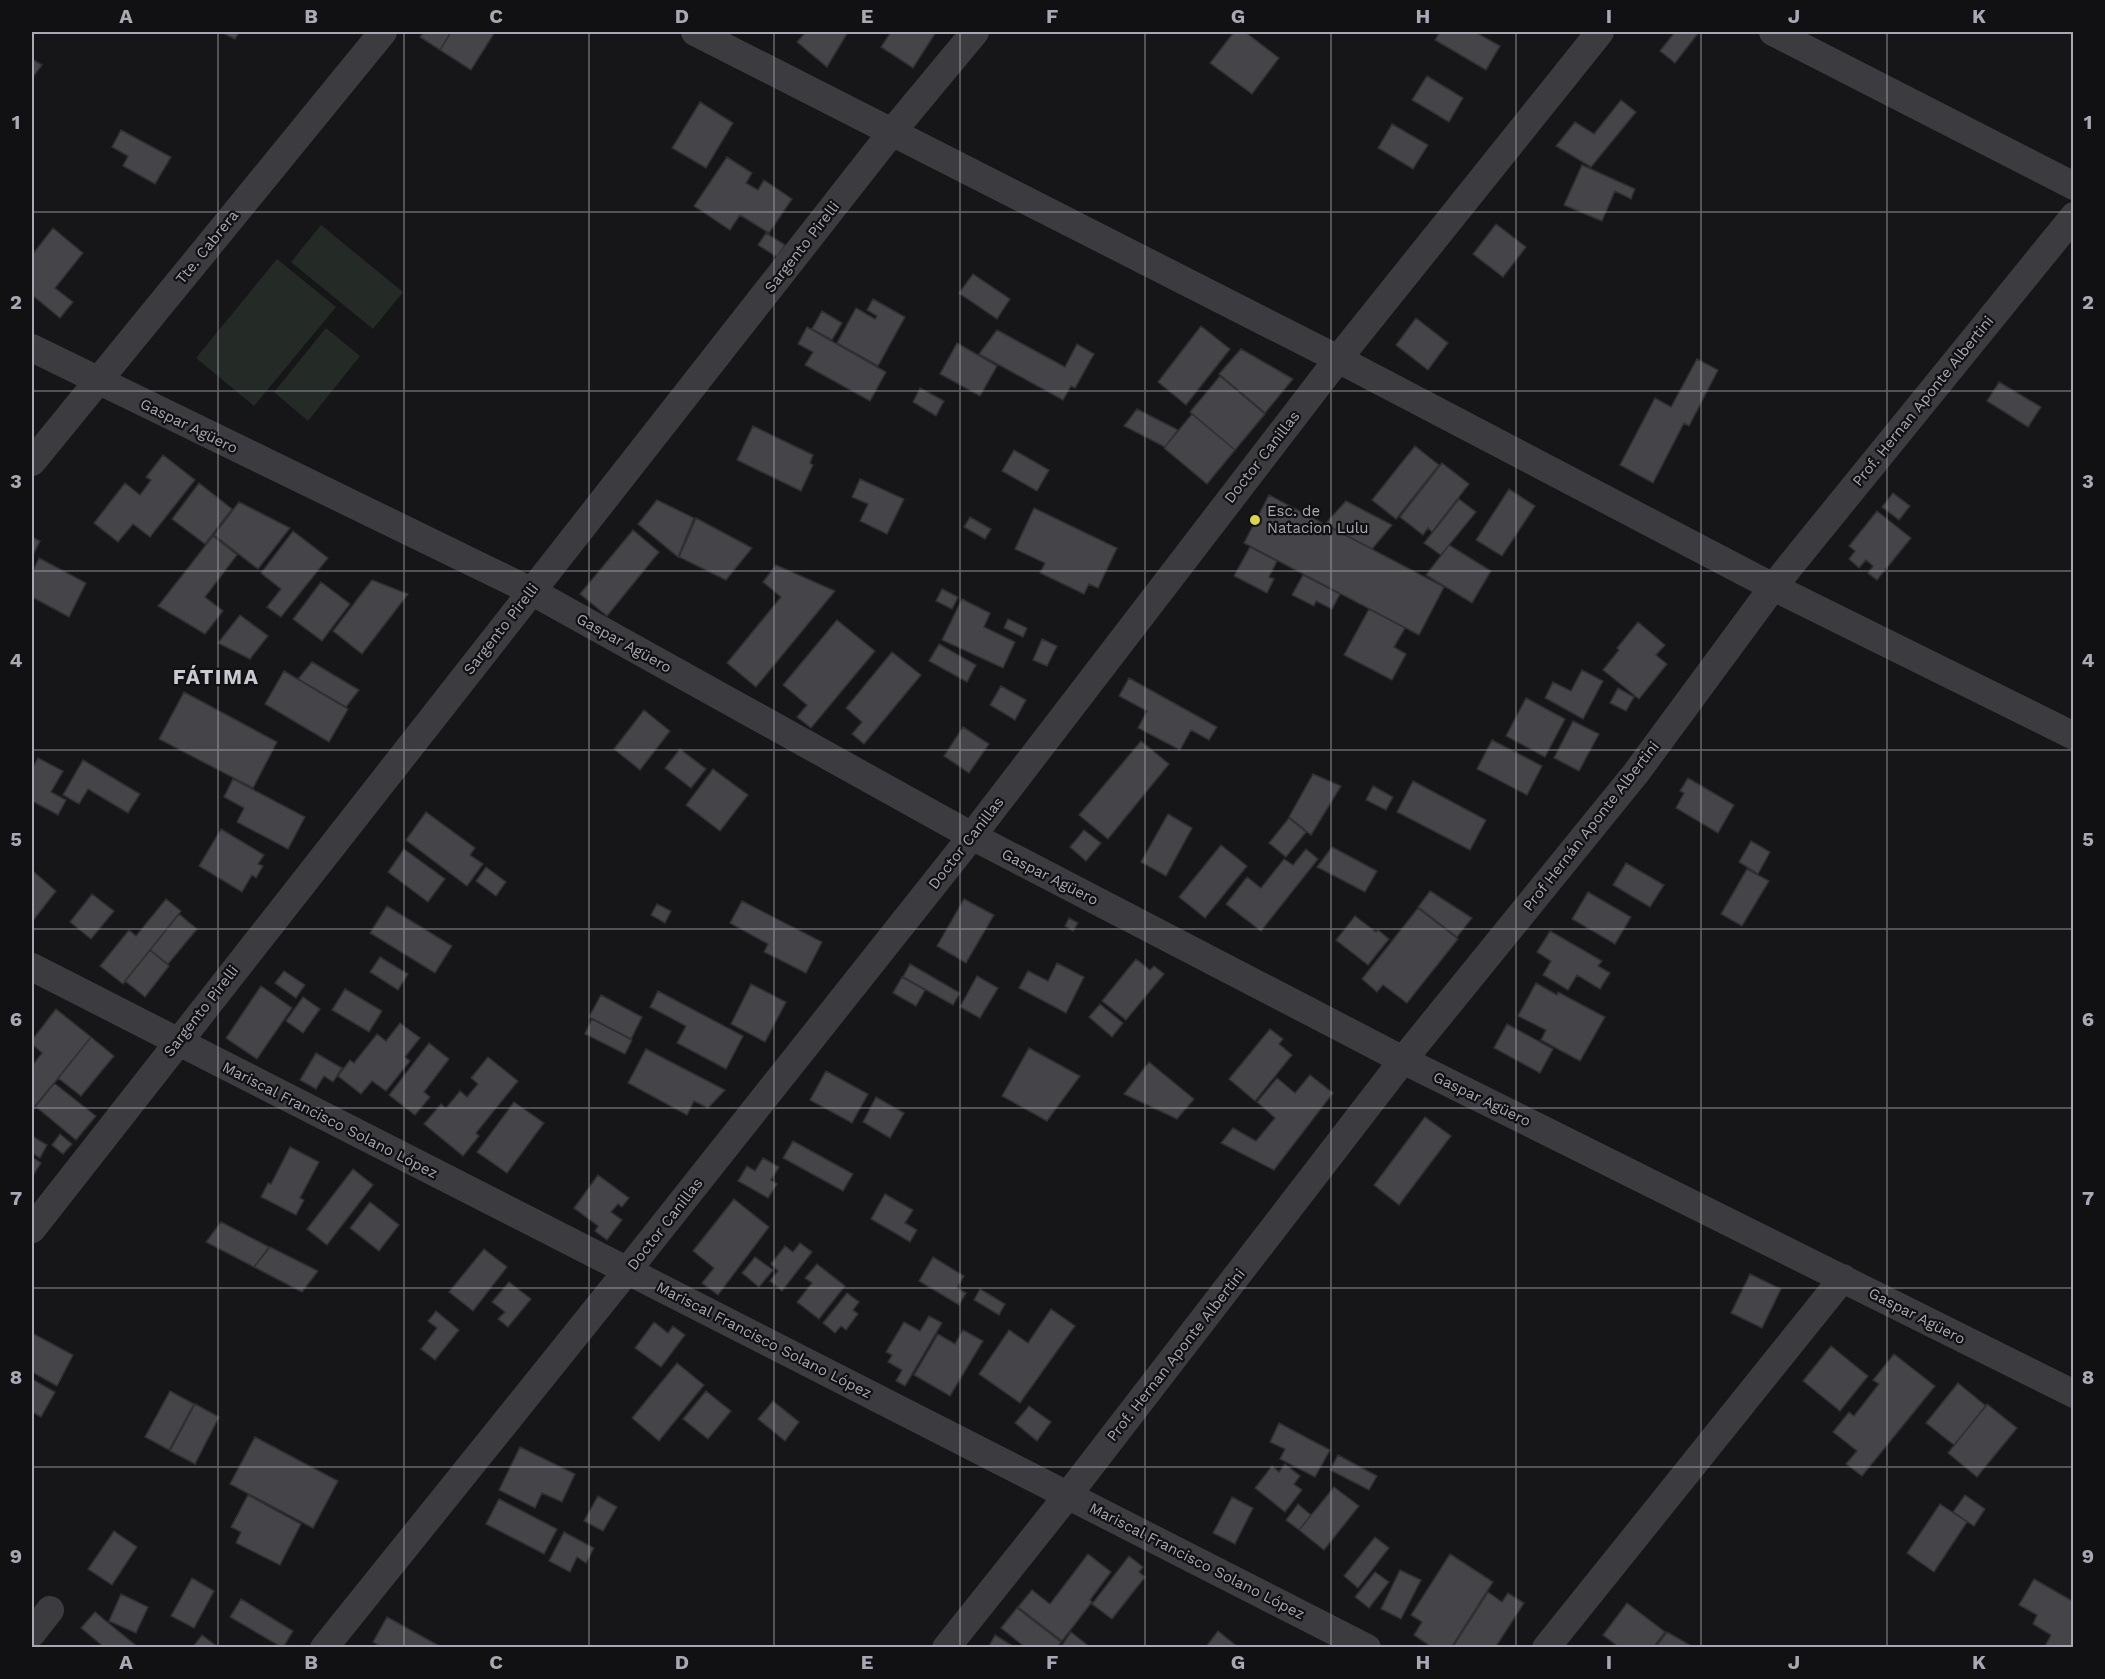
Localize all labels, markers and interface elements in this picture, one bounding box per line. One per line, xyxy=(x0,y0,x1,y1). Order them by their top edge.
text: A xyxy=(119,4,133,28)
text: B xyxy=(304,4,318,28)
text: C xyxy=(489,4,503,28)
text: D xyxy=(675,4,689,28)
text: E xyxy=(861,4,873,28)
text: F xyxy=(1046,4,1058,28)
text: G xyxy=(1231,4,1245,28)
text: H xyxy=(1416,4,1430,28)
text: I xyxy=(1606,4,1612,28)
text: J xyxy=(1788,4,1800,28)
text: K xyxy=(1972,4,1986,28)
text: 1 xyxy=(12,110,20,134)
text: 1 xyxy=(2084,110,2092,134)
street label: Sargento Pirelli xyxy=(761,198,843,296)
street label: Tte. Cabrera xyxy=(172,206,242,287)
text: 2 xyxy=(10,290,22,314)
text: 2 xyxy=(2082,290,2094,314)
street label: Prof. Hernan Aponte Albertini xyxy=(1849,312,1997,490)
street label: Gaspar Agüero xyxy=(137,395,241,457)
street label: Doctor Canillas xyxy=(1220,407,1304,507)
text: 3 xyxy=(10,469,22,493)
text: 3 xyxy=(2082,469,2094,493)
place label: Esc. de Natacion Lulu xyxy=(1267,502,1369,537)
marker: Esc. de Natacion Lulu xyxy=(1248,513,1262,527)
street label: Sargento Pirelli xyxy=(460,580,542,678)
street label: Gaspar Agüero xyxy=(573,609,675,677)
text: 4 xyxy=(10,648,23,672)
text: 4 xyxy=(2082,648,2095,672)
district label: FÁTIMA xyxy=(173,664,259,689)
street label: Prof Hernán Aponte Albertini xyxy=(1519,738,1663,914)
street label: Doctor Canillas xyxy=(924,793,1008,893)
text: 5 xyxy=(10,827,22,851)
text: 5 xyxy=(2082,827,2094,851)
street label: Gaspar Agüero xyxy=(999,845,1101,909)
street label: Sargento Pirelli xyxy=(160,962,242,1060)
text: 6 xyxy=(10,1007,22,1031)
text: 6 xyxy=(2082,1007,2094,1031)
street label: Mariscal Francisco Solano López xyxy=(219,1058,441,1182)
street label: Gaspar Agüero xyxy=(1430,1068,1534,1130)
street label: Doctor Canillas xyxy=(623,1174,707,1274)
text: 7 xyxy=(10,1186,22,1210)
text: 7 xyxy=(2082,1186,2094,1210)
street label: Prof. Hernan Aponte Albertini xyxy=(1103,1265,1249,1445)
street label: Mariscal Francisco Solano López xyxy=(653,1278,875,1402)
street label: Gaspar Agüero xyxy=(1866,1284,1968,1348)
text: 8 xyxy=(10,1365,22,1389)
text: 8 xyxy=(2082,1365,2094,1389)
street label: Mariscal Francisco Solano López xyxy=(1086,1499,1308,1623)
text: 9 xyxy=(10,1544,22,1568)
text: 9 xyxy=(2082,1544,2094,1568)
text: A xyxy=(119,1650,133,1674)
text: B xyxy=(304,1650,318,1674)
text: C xyxy=(489,1650,503,1674)
text: D xyxy=(675,1650,689,1674)
text: E xyxy=(861,1650,873,1674)
text: F xyxy=(1046,1650,1058,1674)
text: G xyxy=(1231,1650,1245,1674)
text: H xyxy=(1416,1650,1430,1674)
text: I xyxy=(1606,1650,1612,1674)
text: J xyxy=(1788,1650,1800,1674)
text: K xyxy=(1972,1650,1986,1674)

